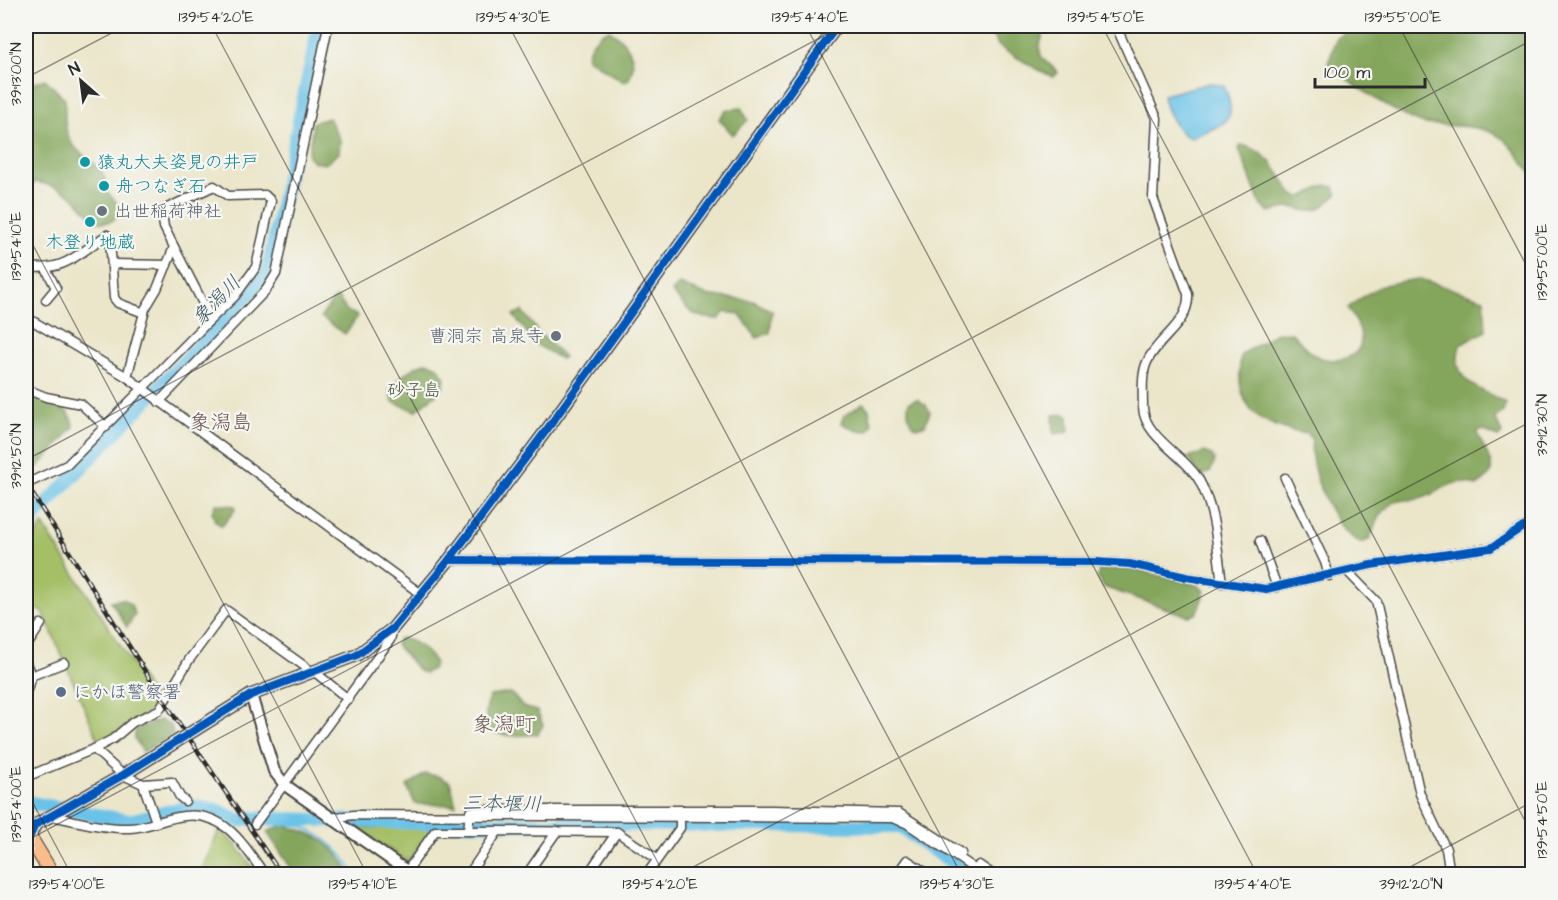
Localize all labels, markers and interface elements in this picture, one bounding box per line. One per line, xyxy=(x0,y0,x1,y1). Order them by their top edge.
text: 139°54'20"E xyxy=(178,7,254,28)
text: 139°54'30"E xyxy=(476,7,550,28)
text: 139°54'40"E xyxy=(772,7,848,28)
text: 139°54'50"E xyxy=(1067,7,1145,28)
text: 139°55'00"E xyxy=(1365,7,1441,28)
text: 39°13'00"N xyxy=(6,42,27,106)
north arrow xyxy=(51,51,111,111)
scale bar xyxy=(1315,51,1424,89)
text: N xyxy=(65,57,84,81)
text: 100 m xyxy=(1324,60,1370,85)
place label: 猿丸大夫姿見の井戸 xyxy=(97,150,259,175)
marker: 猿丸大夫姿見の井戸 xyxy=(78,155,92,169)
place label: 舟つなぎ石 xyxy=(116,174,206,199)
marker: 舟つなぎ石 xyxy=(97,179,111,193)
place label: 出世稲荷神社 xyxy=(114,199,222,224)
marker: 出世稲荷神社 xyxy=(95,204,109,218)
text: 139°54'10"E xyxy=(6,212,27,280)
marker: 木登り地蔵 xyxy=(83,215,97,229)
text: 139°55'00"E xyxy=(1532,224,1553,300)
place label: 木登り地蔵 xyxy=(45,230,135,255)
water label: 象潟川 xyxy=(186,269,248,332)
place label: 曹洞宗 高泉寺 xyxy=(429,324,544,349)
marker: 曹洞宗 高泉寺 xyxy=(549,329,563,343)
park label: 砂子島 xyxy=(387,378,441,403)
text: 39°12'30"N xyxy=(1532,394,1553,456)
district label: 象潟島 xyxy=(190,408,253,437)
text: 39°12'50"N xyxy=(6,423,27,489)
place label: にかほ警察署 xyxy=(73,680,181,705)
marker: にかほ警察署 xyxy=(54,685,68,699)
district label: 象潟町 xyxy=(473,710,536,739)
text: 139°54'00"E xyxy=(6,766,27,842)
text: 139°54'50"E xyxy=(1532,781,1553,859)
water label: 三本堰川 xyxy=(462,789,542,819)
text: 139°54'00"E xyxy=(29,874,105,895)
text: 139°54'10"E xyxy=(329,874,397,895)
text: 139°54'20"E xyxy=(622,874,698,895)
text: 139°54'30"E xyxy=(920,874,994,895)
text: 139°54'40"E xyxy=(1215,874,1291,895)
text: 39°12'20"N xyxy=(1379,874,1443,895)

